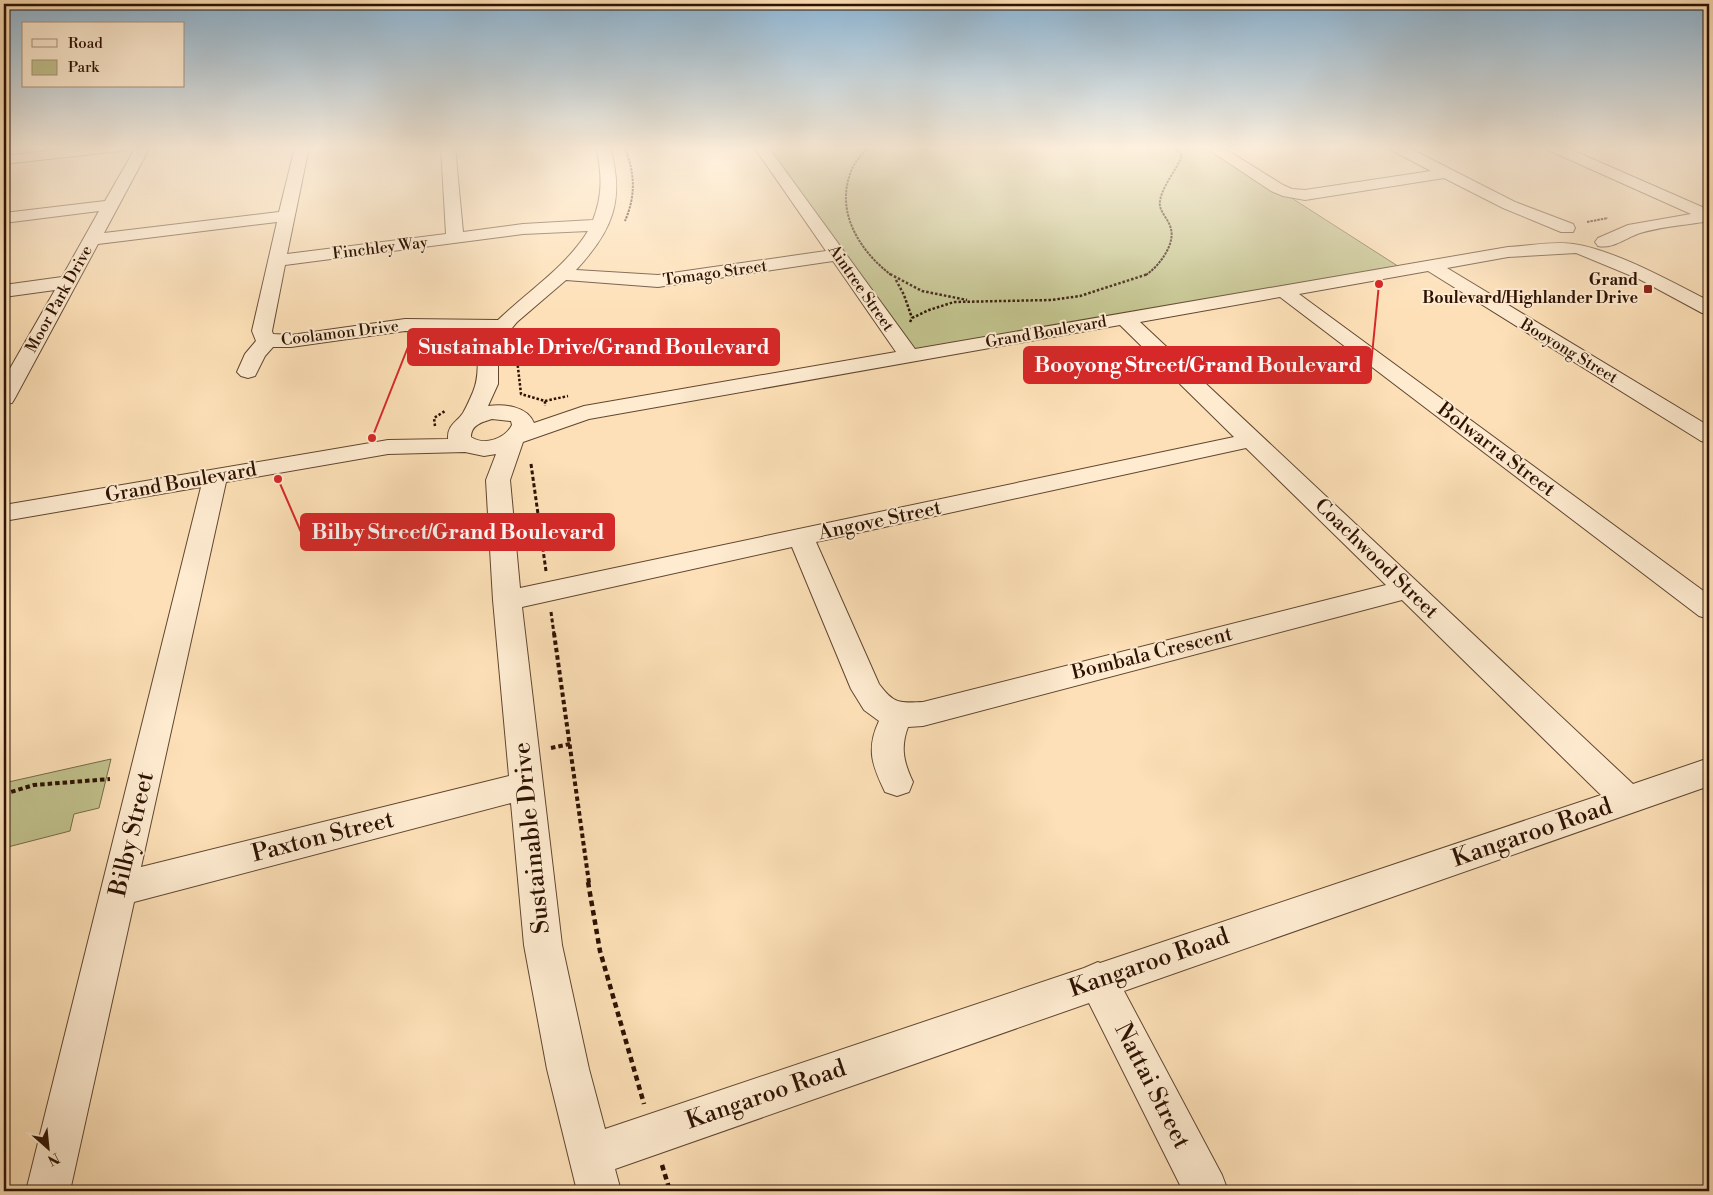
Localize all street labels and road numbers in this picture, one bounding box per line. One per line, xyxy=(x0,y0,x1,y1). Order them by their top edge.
street label: Finchley Way xyxy=(331,232,429,264)
street label: Aintree Street xyxy=(823,240,898,335)
street label: Moor Park Drive xyxy=(21,242,97,356)
street label: Tomago Street xyxy=(662,256,769,290)
street label: Grand Boulevard xyxy=(984,312,1108,352)
street label: Booyong Street xyxy=(1516,314,1622,388)
street label: Coolamon Drive xyxy=(280,316,400,350)
street label: Bolwarra Street xyxy=(1431,397,1560,503)
street label: Grand Boulevard xyxy=(103,457,259,509)
street label: Coachwood Street xyxy=(1309,493,1443,625)
street label: Angove Street xyxy=(815,496,944,546)
street label: Bombala Crescent xyxy=(1068,622,1235,686)
street label: Sustainable Drive xyxy=(507,741,557,935)
street label: Bilby Street xyxy=(103,768,161,900)
street label: Kangaroo Road xyxy=(1448,791,1616,874)
street label: Paxton Street xyxy=(249,805,398,869)
street label: Kangaroo Road xyxy=(1065,921,1233,1004)
street label: Nattai Street xyxy=(1107,1018,1197,1154)
street label: Kangaroo Road xyxy=(682,1053,850,1136)

